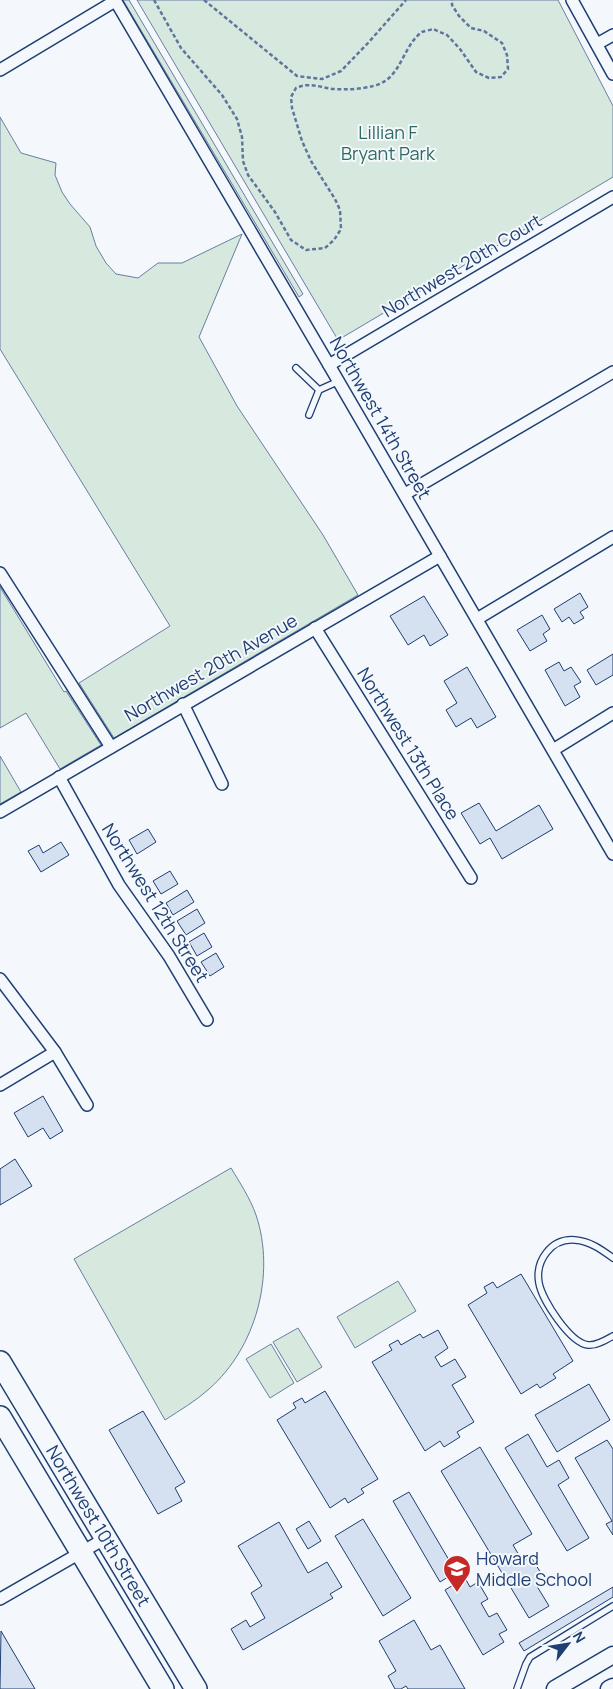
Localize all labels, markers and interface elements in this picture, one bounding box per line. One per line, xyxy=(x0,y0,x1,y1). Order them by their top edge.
park label: Lillian F Bryant Park xyxy=(341,120,436,165)
street label: Northwest 20th Court xyxy=(377,208,546,322)
street label: Northwest 14th Street xyxy=(325,332,437,503)
street label: Northwest 20th Avenue xyxy=(120,608,301,727)
street label: Northwest 13th Place xyxy=(352,663,465,824)
street label: Northwest 12th Street xyxy=(97,818,215,987)
street label: Northwest 10th Street xyxy=(41,1440,157,1611)
place label: Howard Middle School xyxy=(476,1546,592,1591)
school or university icon: Howard Middle School xyxy=(442,1554,472,1593)
north arrow xyxy=(543,1619,593,1669)
text: N xyxy=(569,1628,590,1646)

